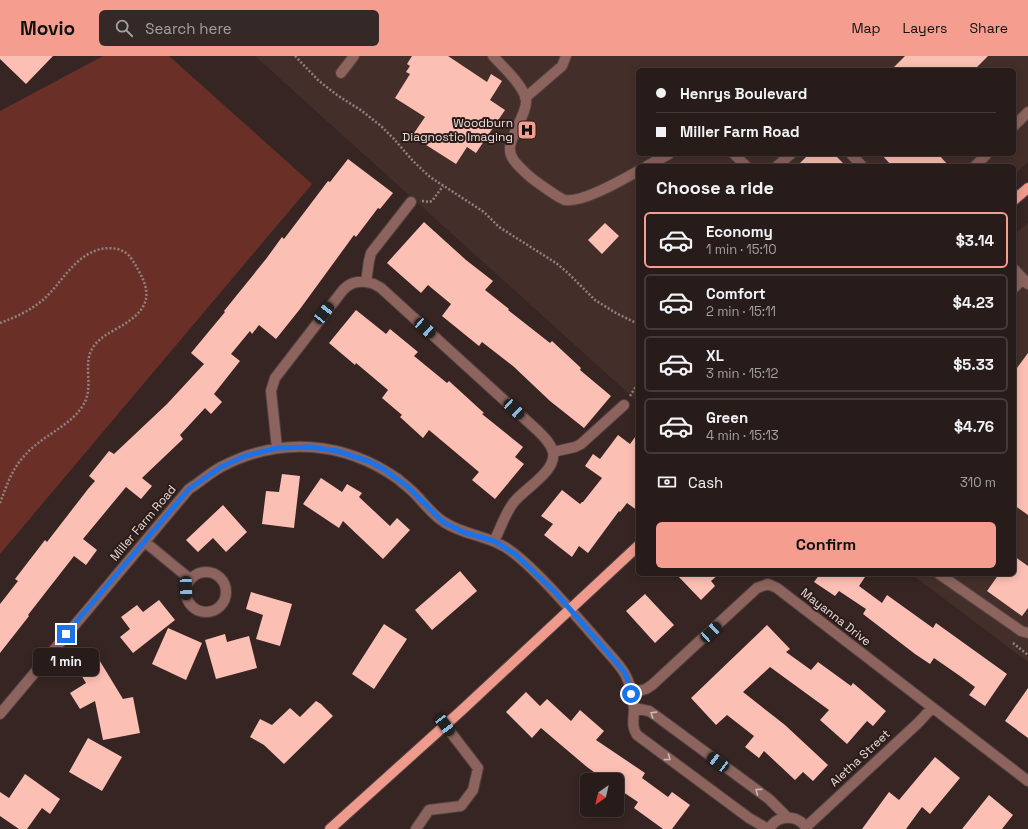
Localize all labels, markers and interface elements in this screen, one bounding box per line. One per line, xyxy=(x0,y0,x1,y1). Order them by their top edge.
search box xyxy=(99,10,379,46)
text: Movio xyxy=(20,16,75,41)
icon: search xyxy=(113,17,135,39)
text: Search here xyxy=(145,19,232,38)
text: Map xyxy=(851,19,881,37)
text: Layers xyxy=(903,19,947,37)
text: Share xyxy=(969,19,1008,37)
text: Henrys Boulevard xyxy=(680,84,807,103)
place label: Woodburn Diagnostic Imaging xyxy=(402,115,513,145)
hospital icon: Woodburn Diagnostic Imaging xyxy=(516,119,538,141)
text: Miller Farm Road xyxy=(680,122,799,141)
text: Choose a ride xyxy=(656,176,774,199)
icon: car xyxy=(658,222,694,258)
text: Economy xyxy=(706,222,773,241)
text: $3.14 xyxy=(956,231,994,250)
text: 1 min · 15:10 xyxy=(706,241,777,258)
icon: car xyxy=(658,284,694,320)
text: Comfort xyxy=(706,284,766,303)
text: $4.23 xyxy=(953,293,994,312)
car xyxy=(312,300,336,326)
text: 2 min · 15:11 xyxy=(706,303,776,320)
car xyxy=(412,316,438,340)
icon: car xyxy=(658,346,694,382)
text: XL xyxy=(706,346,724,365)
text: $5.33 xyxy=(953,355,994,374)
text: 3 min · 15:12 xyxy=(706,365,778,382)
car xyxy=(501,396,527,422)
icon: car xyxy=(658,408,694,444)
text: Green xyxy=(706,408,748,427)
text: $4.76 xyxy=(954,417,994,436)
text: 4 min · 15:13 xyxy=(706,427,779,444)
icon: cash xyxy=(656,471,678,493)
text: Cash xyxy=(688,473,723,492)
text: 310 m xyxy=(960,474,996,491)
street label: Miller Farm Road xyxy=(106,482,180,564)
button: Confirm xyxy=(656,522,996,568)
car xyxy=(180,576,192,600)
street label: Mayanna Drive xyxy=(798,585,874,649)
car xyxy=(698,619,724,645)
route end xyxy=(57,625,75,643)
callout: 1 min xyxy=(33,648,99,676)
text: 1 min xyxy=(50,653,82,670)
route start xyxy=(622,685,640,703)
one-way arrow xyxy=(650,711,657,719)
car xyxy=(433,712,457,738)
street label: Aletha Street xyxy=(826,726,894,790)
car xyxy=(705,750,731,774)
one-way arrow xyxy=(664,754,671,761)
north arrow xyxy=(580,773,624,817)
map controls xyxy=(580,773,624,817)
one-way arrow xyxy=(755,788,762,796)

